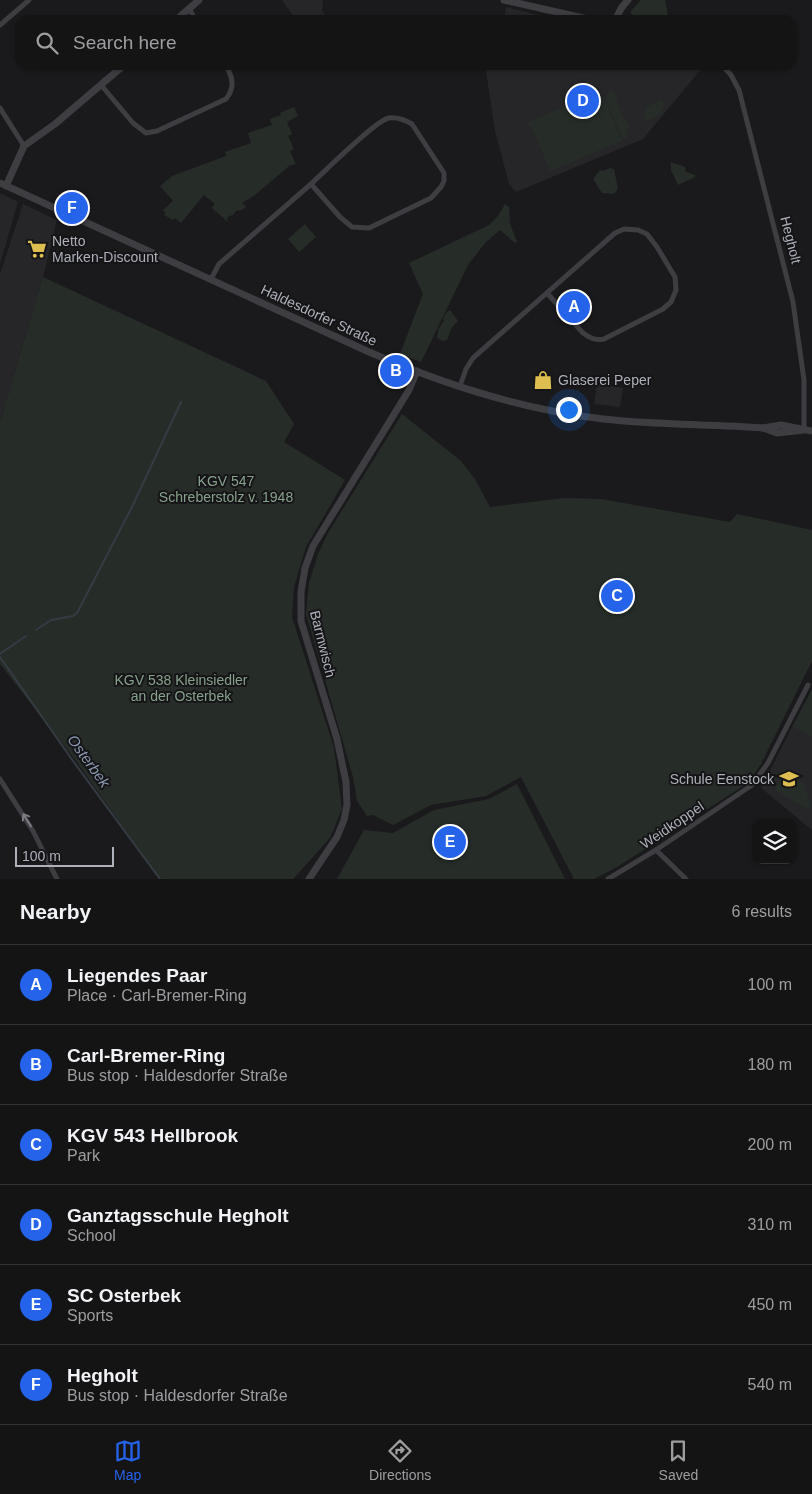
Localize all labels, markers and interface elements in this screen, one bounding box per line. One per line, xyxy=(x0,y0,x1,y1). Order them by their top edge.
search box xyxy=(15,15,797,70)
icon: search xyxy=(33,29,61,57)
text: Search here xyxy=(73,32,177,53)
pin: D xyxy=(567,82,599,120)
pin: F xyxy=(56,189,88,227)
street label: Hegholt xyxy=(777,215,805,265)
place label: Netto Marken-Discount xyxy=(52,233,158,265)
supermarket icon: Netto Marken-Discount xyxy=(26,238,48,260)
street label: Haldesdorfer Straße xyxy=(258,281,380,349)
pin: A xyxy=(558,288,590,326)
pin: B xyxy=(380,352,412,390)
shop icon: Glaserei Peper xyxy=(532,369,554,391)
place label: Glaserei Peper xyxy=(558,372,652,388)
your location xyxy=(556,397,582,423)
park label: KGV 547 Schreberstolz v. 1948 xyxy=(159,473,293,505)
pin: C xyxy=(601,577,633,615)
street label: Barmwisch xyxy=(307,609,339,679)
park label: KGV 538 Kleinsiedler an der Osterbek xyxy=(114,672,248,704)
water label: Osterbek xyxy=(64,731,115,792)
school or university icon: Schule Eenstock xyxy=(778,768,800,790)
place label: Schule Eenstock xyxy=(670,771,775,787)
street label: Weidkoppel xyxy=(637,798,707,852)
one-way arrow xyxy=(21,813,31,827)
map controls xyxy=(752,819,797,864)
button: layers xyxy=(752,819,797,864)
pin: E xyxy=(434,823,466,861)
scale bar xyxy=(15,844,114,867)
text: 100 m xyxy=(22,848,61,864)
text: Nearby xyxy=(20,900,91,923)
text: 6 results xyxy=(732,903,792,920)
text: Liegendes Paar xyxy=(67,965,207,986)
text: A xyxy=(30,976,42,993)
text: 100 m xyxy=(748,976,792,993)
text: Place · Carl-Bremer-Ring xyxy=(67,987,247,1004)
text: Carl-Bremer-Ring xyxy=(67,1045,225,1066)
text: B xyxy=(30,1056,42,1073)
text: 180 m xyxy=(748,1056,792,1073)
text: Bus stop · Haldesdorfer Straße xyxy=(67,1067,288,1084)
text: KGV 543 Hellbrook xyxy=(67,1125,238,1146)
text: C xyxy=(30,1136,42,1153)
text: 200 m xyxy=(748,1136,792,1153)
text: Park xyxy=(67,1147,100,1164)
text: Ganztagsschule Hegholt xyxy=(67,1205,289,1226)
text: D xyxy=(30,1216,42,1233)
text: 310 m xyxy=(748,1216,792,1233)
text: School xyxy=(67,1227,116,1244)
text: SC Osterbek xyxy=(67,1285,181,1306)
text: E xyxy=(31,1296,41,1313)
text: 450 m xyxy=(748,1296,792,1313)
text: Sports xyxy=(67,1307,113,1324)
text: Hegholt xyxy=(67,1365,138,1386)
text: F xyxy=(31,1376,41,1393)
text: 540 m xyxy=(748,1376,792,1393)
text: Bus stop · Haldesdorfer Straße xyxy=(67,1387,288,1404)
tab: Map xyxy=(114,1437,142,1483)
tab: Directions xyxy=(369,1437,431,1483)
tab: Saved xyxy=(659,1437,698,1483)

